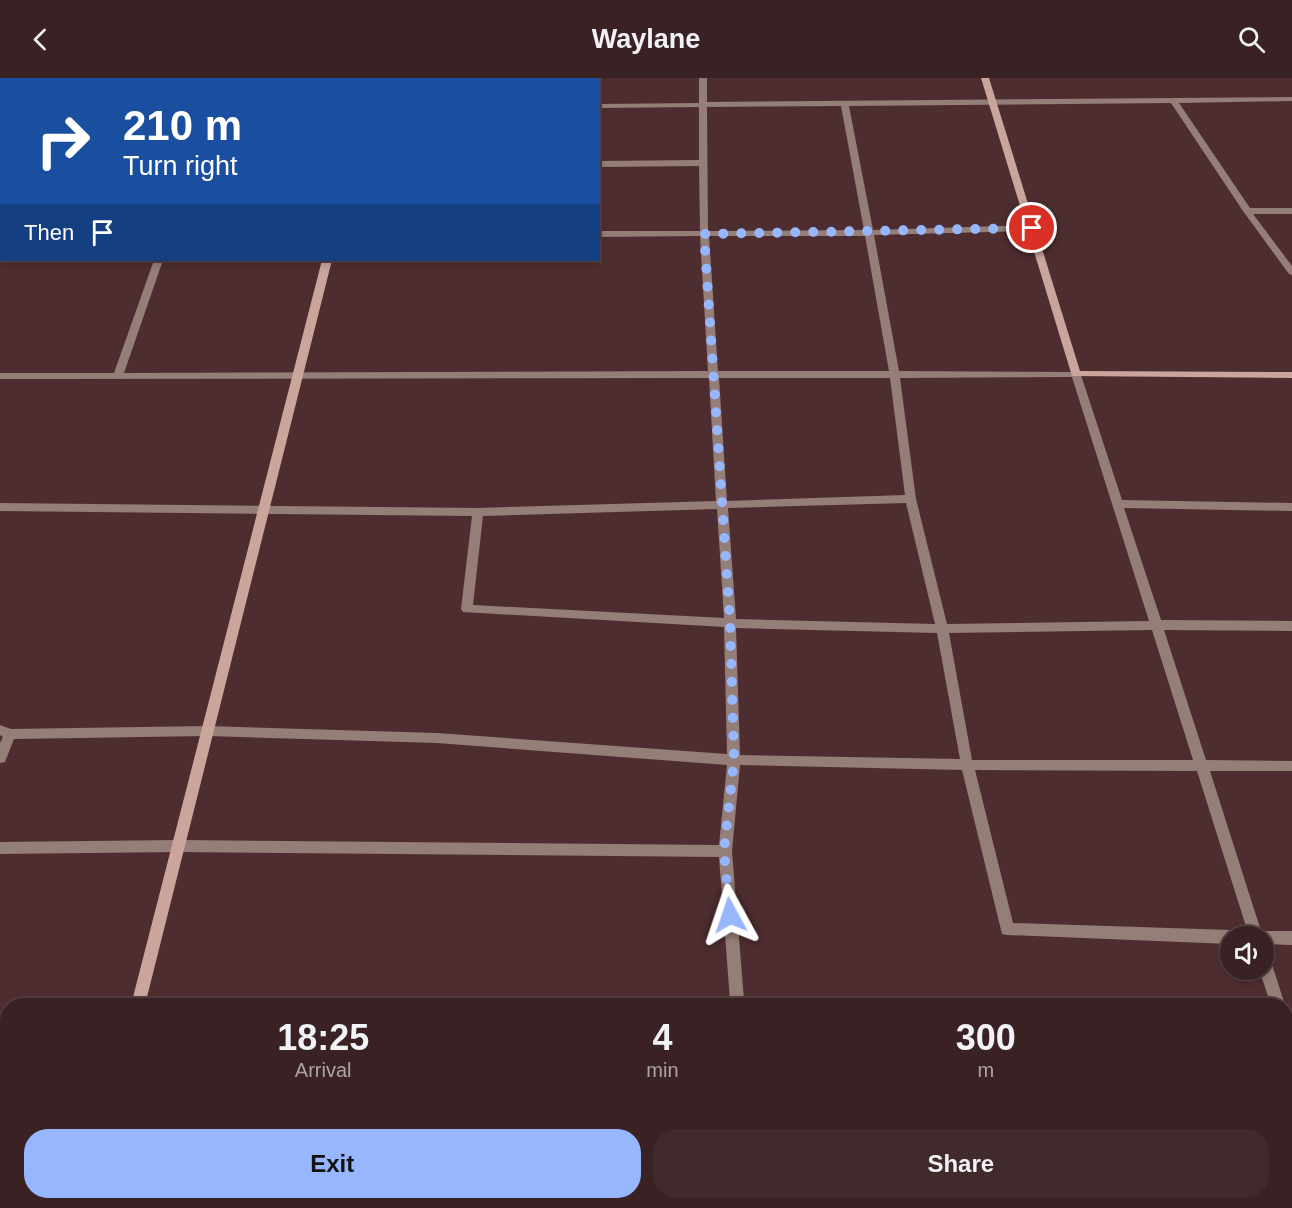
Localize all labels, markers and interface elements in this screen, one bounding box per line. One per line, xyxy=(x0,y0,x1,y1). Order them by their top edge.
icon: back xyxy=(24,23,57,56)
icon: search xyxy=(1235,23,1268,56)
text: Waylane xyxy=(592,24,700,54)
icon: right xyxy=(24,102,102,180)
text: 210 m xyxy=(123,102,242,149)
text: Turn right xyxy=(123,151,238,181)
pin xyxy=(1006,202,1057,253)
icon: arrive xyxy=(1015,211,1048,244)
icon: arrive xyxy=(86,216,119,249)
text: Then xyxy=(24,220,74,245)
position arrow xyxy=(698,883,762,947)
map controls xyxy=(1220,926,1274,980)
button: sound xyxy=(1220,926,1274,980)
text: 18:25 xyxy=(277,1017,369,1058)
text: 4 xyxy=(652,1017,672,1058)
text: 300 xyxy=(956,1017,1016,1058)
text: Arrival xyxy=(295,1059,352,1081)
text: min xyxy=(646,1059,679,1081)
text: m xyxy=(977,1059,994,1081)
button: Exit xyxy=(24,1129,641,1198)
button: Share xyxy=(653,1129,1269,1198)

